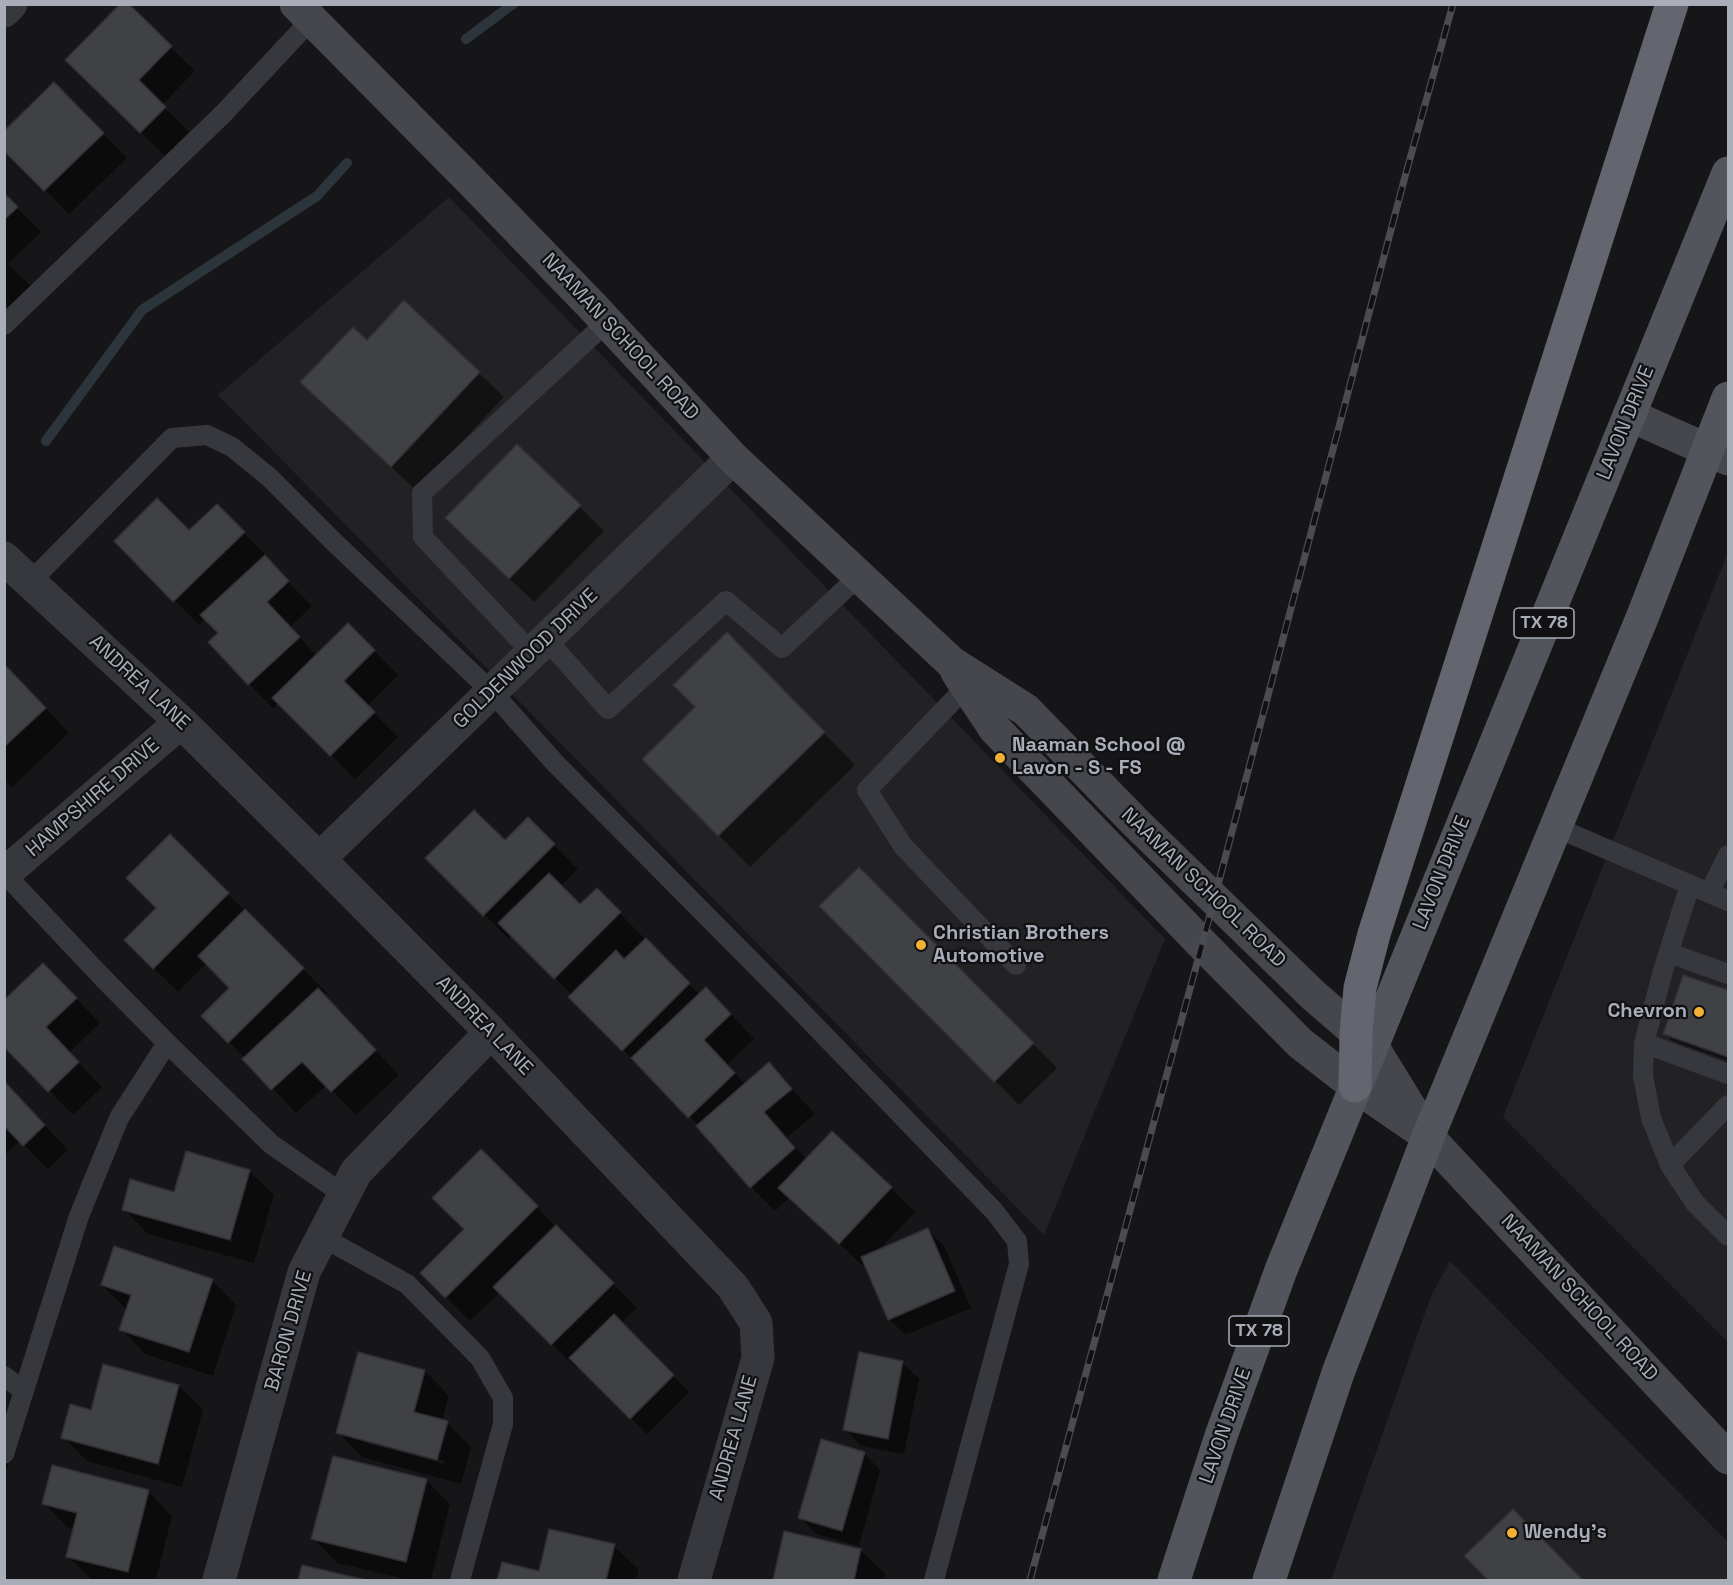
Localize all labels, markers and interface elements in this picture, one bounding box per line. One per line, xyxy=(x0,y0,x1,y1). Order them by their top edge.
street label: NAAMAN SCHOOL ROAD xyxy=(536,249,704,425)
street label: LAVON DRIVE xyxy=(1592,363,1660,483)
street label: GOLDENWOOD DRIVE xyxy=(449,584,603,734)
road number: TX 78 xyxy=(1514,608,1574,638)
street label: ANDREA LANE xyxy=(84,630,194,736)
street label: HAMPSHIRE DRIVE xyxy=(21,734,165,862)
place label: Naaman School @ Lavon - S - FS xyxy=(1012,734,1186,781)
marker: Naaman School @ Lavon - S - FS xyxy=(993,751,1007,765)
street label: NAAMAN SCHOOL ROAD xyxy=(1116,803,1290,973)
street label: LAVON DRIVE xyxy=(1408,813,1476,933)
place label: Christian Brothers Automotive xyxy=(933,922,1109,969)
marker: Christian Brothers Automotive xyxy=(914,938,928,952)
street label: ANDREA LANE xyxy=(431,971,537,1081)
place label: Chevron xyxy=(1607,1000,1687,1024)
marker: Chevron xyxy=(1692,1005,1706,1019)
street label: NAAMAN SCHOOL ROAD xyxy=(1495,1210,1663,1386)
street label: BARON DRIVE xyxy=(260,1268,318,1394)
road number: TX 78 xyxy=(1229,1316,1289,1346)
street label: LAVON DRIVE xyxy=(1195,1365,1257,1487)
street label: ANDREA LANE xyxy=(705,1373,763,1503)
place label: Wendy's xyxy=(1524,1521,1607,1545)
marker: Wendy's xyxy=(1505,1526,1519,1540)

